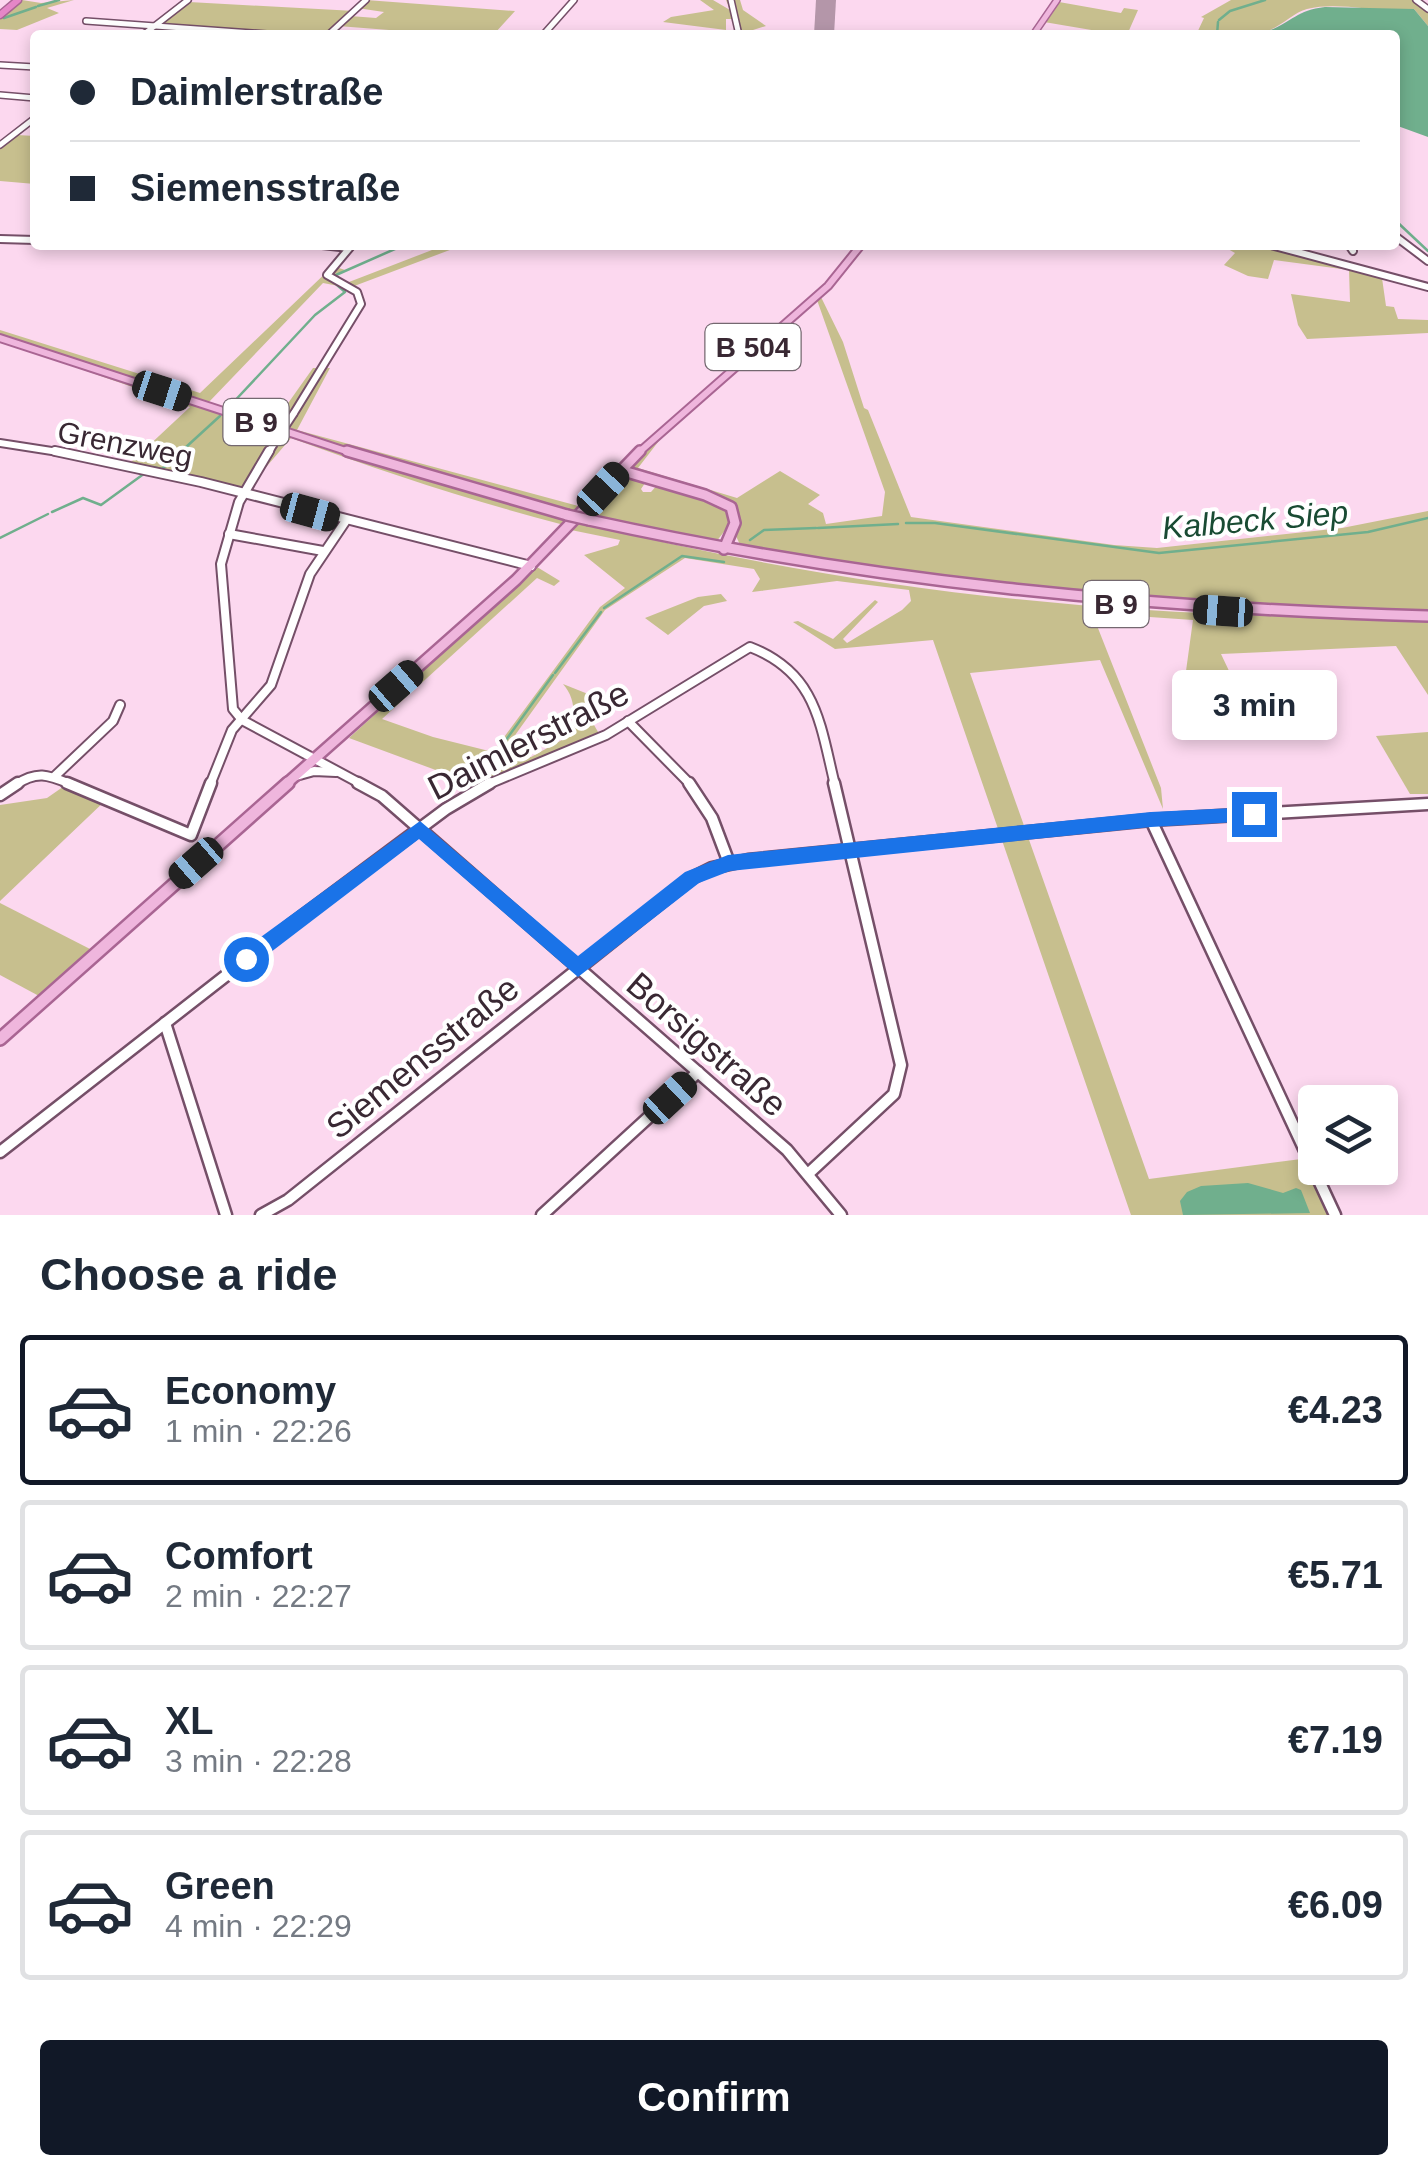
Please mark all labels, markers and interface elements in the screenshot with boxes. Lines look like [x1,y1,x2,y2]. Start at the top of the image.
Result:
text: Daimlerstraße [130,71,383,113]
text: Siemensstraße [130,167,400,209]
road number: B 504 [706,324,800,370]
car [129,367,195,415]
road number: B 9 [224,399,288,445]
street label: Grenzweg [55,415,195,473]
car [572,457,634,521]
car [277,490,343,534]
water label: Kalbeck Siep [1160,494,1350,546]
road number: B 9 [1084,581,1148,627]
car [1192,594,1254,628]
car [364,655,428,717]
callout: 3 min [1172,669,1336,739]
street label: Daimlerstraße [421,673,635,807]
text: 3 min [1213,687,1296,723]
route end [1232,792,1277,837]
car [164,832,228,894]
route start [224,937,269,982]
street label: Borsigstraße [619,964,795,1124]
street label: Siemensstraße [318,968,526,1146]
car [638,1067,702,1129]
map controls [1298,1085,1398,1185]
button: layers [1298,1085,1398,1185]
text: Choose a ride [40,1249,338,1300]
icon: car [45,1365,135,1455]
text: Economy [165,1370,336,1412]
text: €4.23 [1288,1389,1383,1431]
text: 1 min · 22:26 [165,1413,352,1449]
icon: car [45,1530,135,1620]
text: Comfort [165,1535,313,1577]
text: €5.71 [1288,1554,1383,1596]
text: 2 min · 22:27 [165,1578,352,1614]
icon: car [45,1695,135,1785]
text: XL [165,1700,214,1742]
text: €7.19 [1288,1719,1383,1761]
text: 3 min · 22:28 [165,1743,352,1779]
icon: car [45,1860,135,1950]
text: Green [165,1865,275,1907]
text: €6.09 [1288,1884,1383,1926]
text: 4 min · 22:29 [165,1908,352,1944]
button: Confirm [40,2040,1388,2155]

